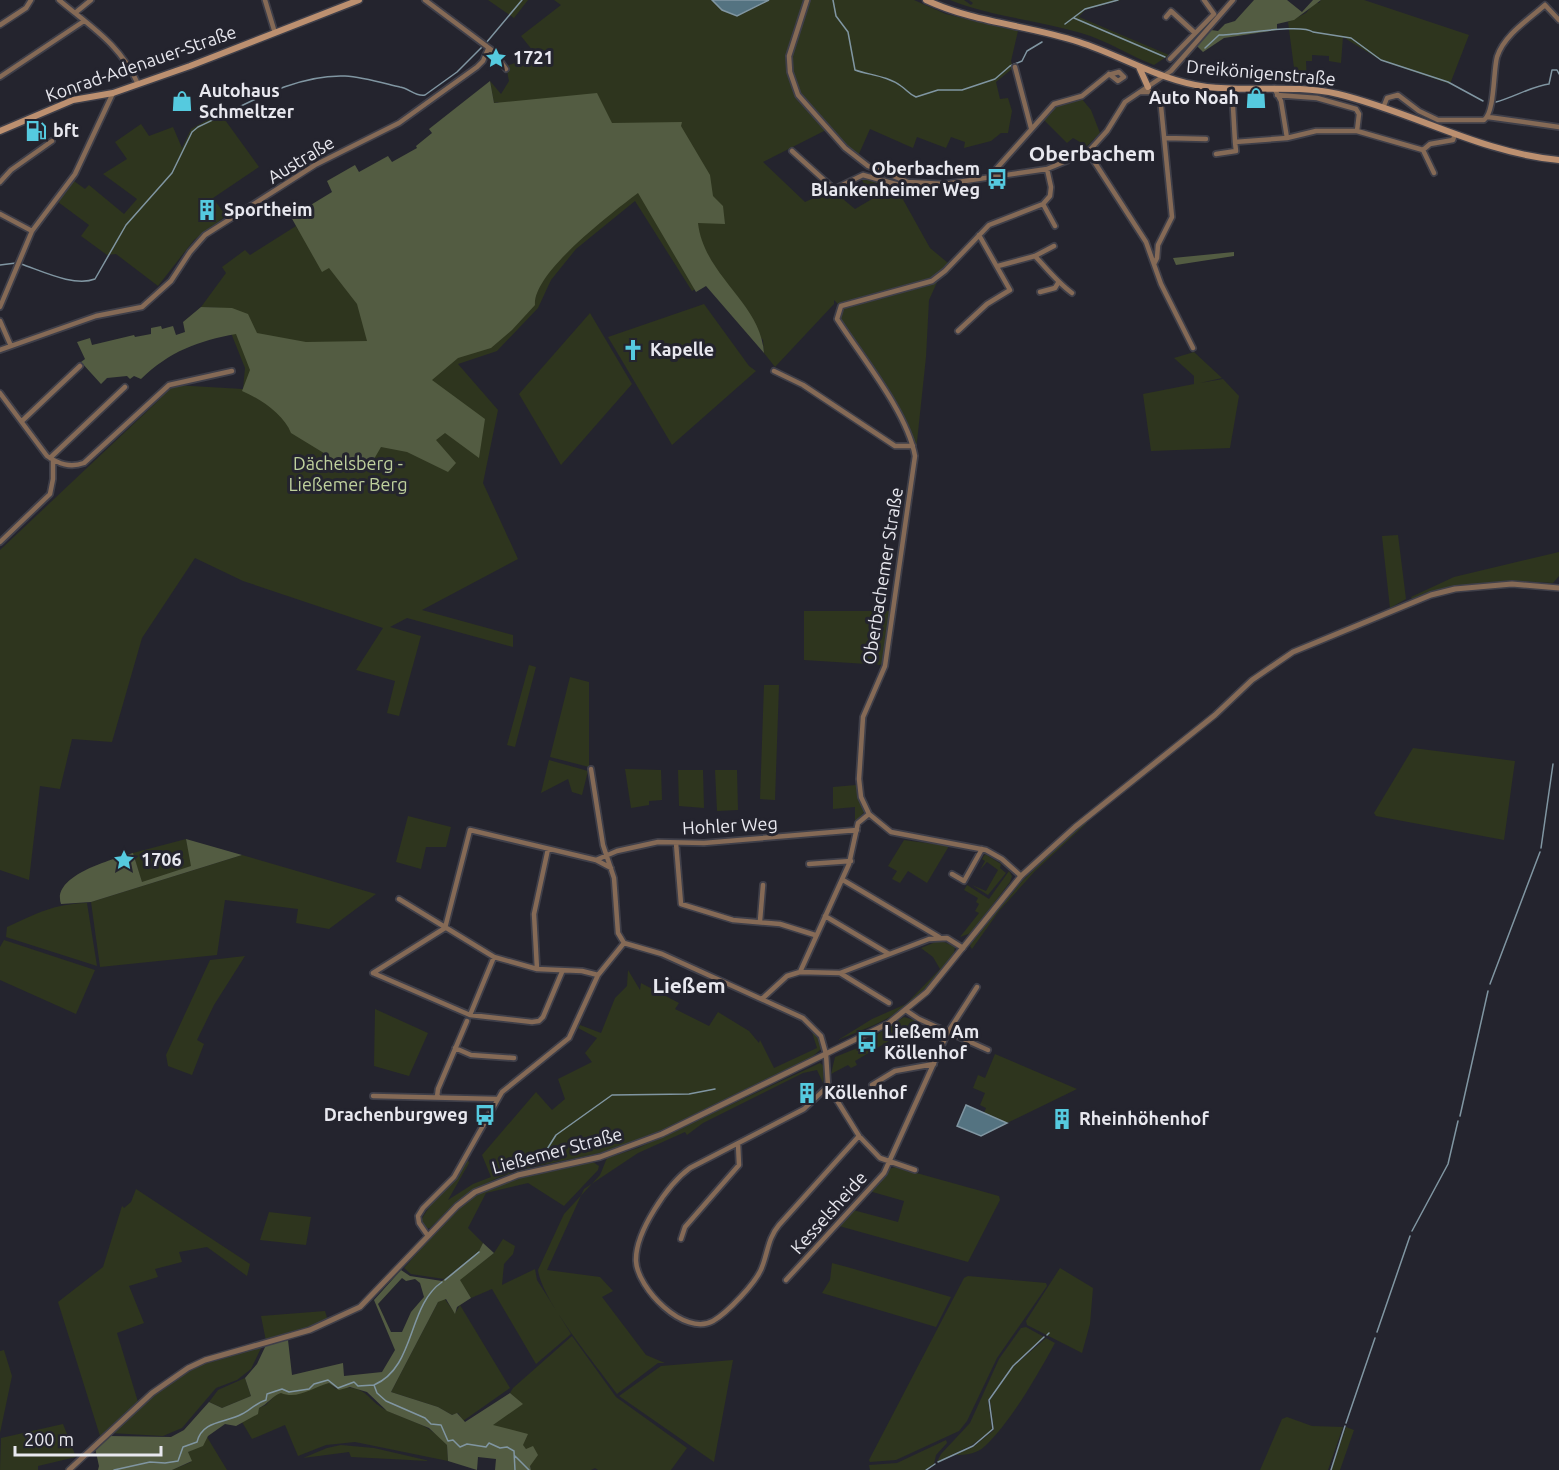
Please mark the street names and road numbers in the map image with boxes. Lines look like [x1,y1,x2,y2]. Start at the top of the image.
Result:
street label: Konrad-Adenauer-Straße [43,21,239,105]
street label: Dreikönigenstraße [1185,56,1337,89]
street label: Austraße [264,132,337,187]
street label: Oberbachemer Straße [858,486,906,666]
street label: Hohler Weg [682,813,778,837]
street label: Ließemer Straße [489,1123,624,1177]
street label: Kesselsheide [786,1167,870,1258]

